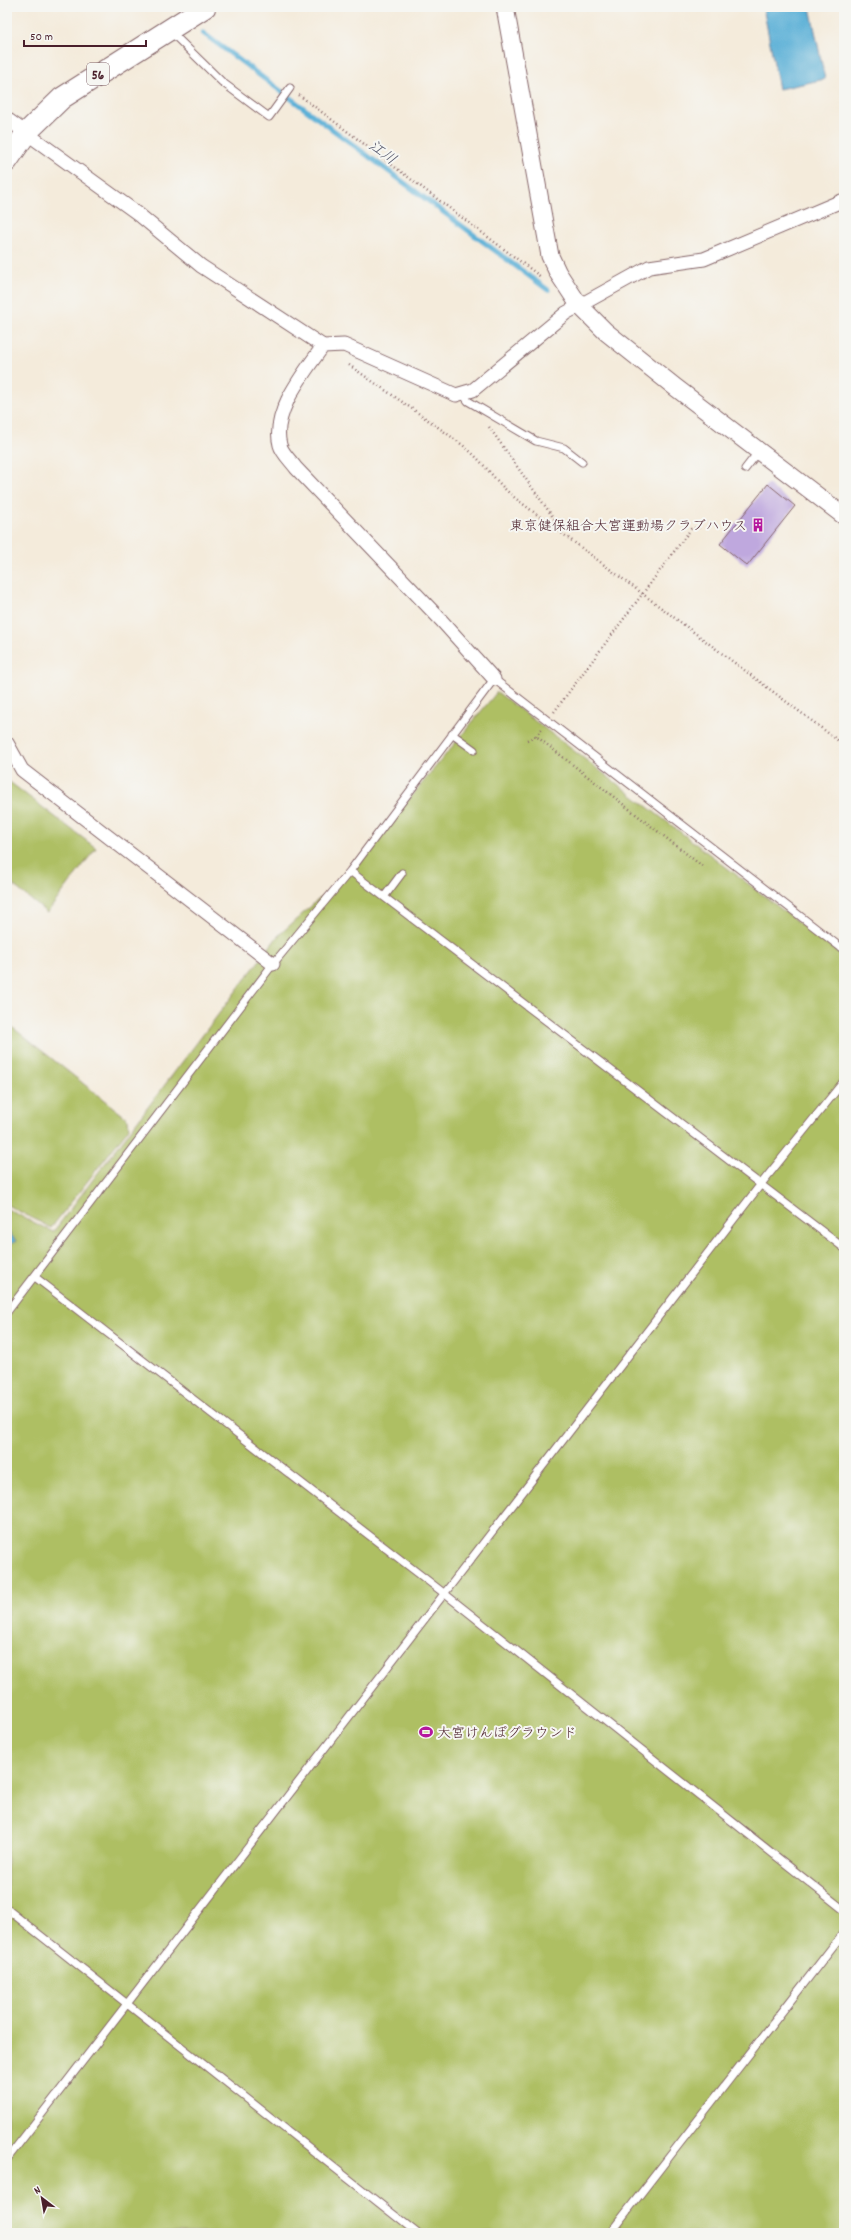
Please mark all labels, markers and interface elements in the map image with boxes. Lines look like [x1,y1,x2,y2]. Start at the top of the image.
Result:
scale bar [24,22,146,48]
text: 50 m [30,29,53,46]
road number: 56 [87,63,109,85]
water label: 江川 [363,136,400,171]
place label: 東京健保組合大宮運動場クラブハウス [510,517,747,537]
building icon: 東京健保組合大宮運動場クラブハウス [750,517,766,533]
sports icon: 大宮けんぽグラウンド [418,1724,434,1740]
place label: 大宮けんぽグラウンド [437,1724,577,1744]
north arrow [22,2178,62,2218]
text: N [31,2183,45,2199]

